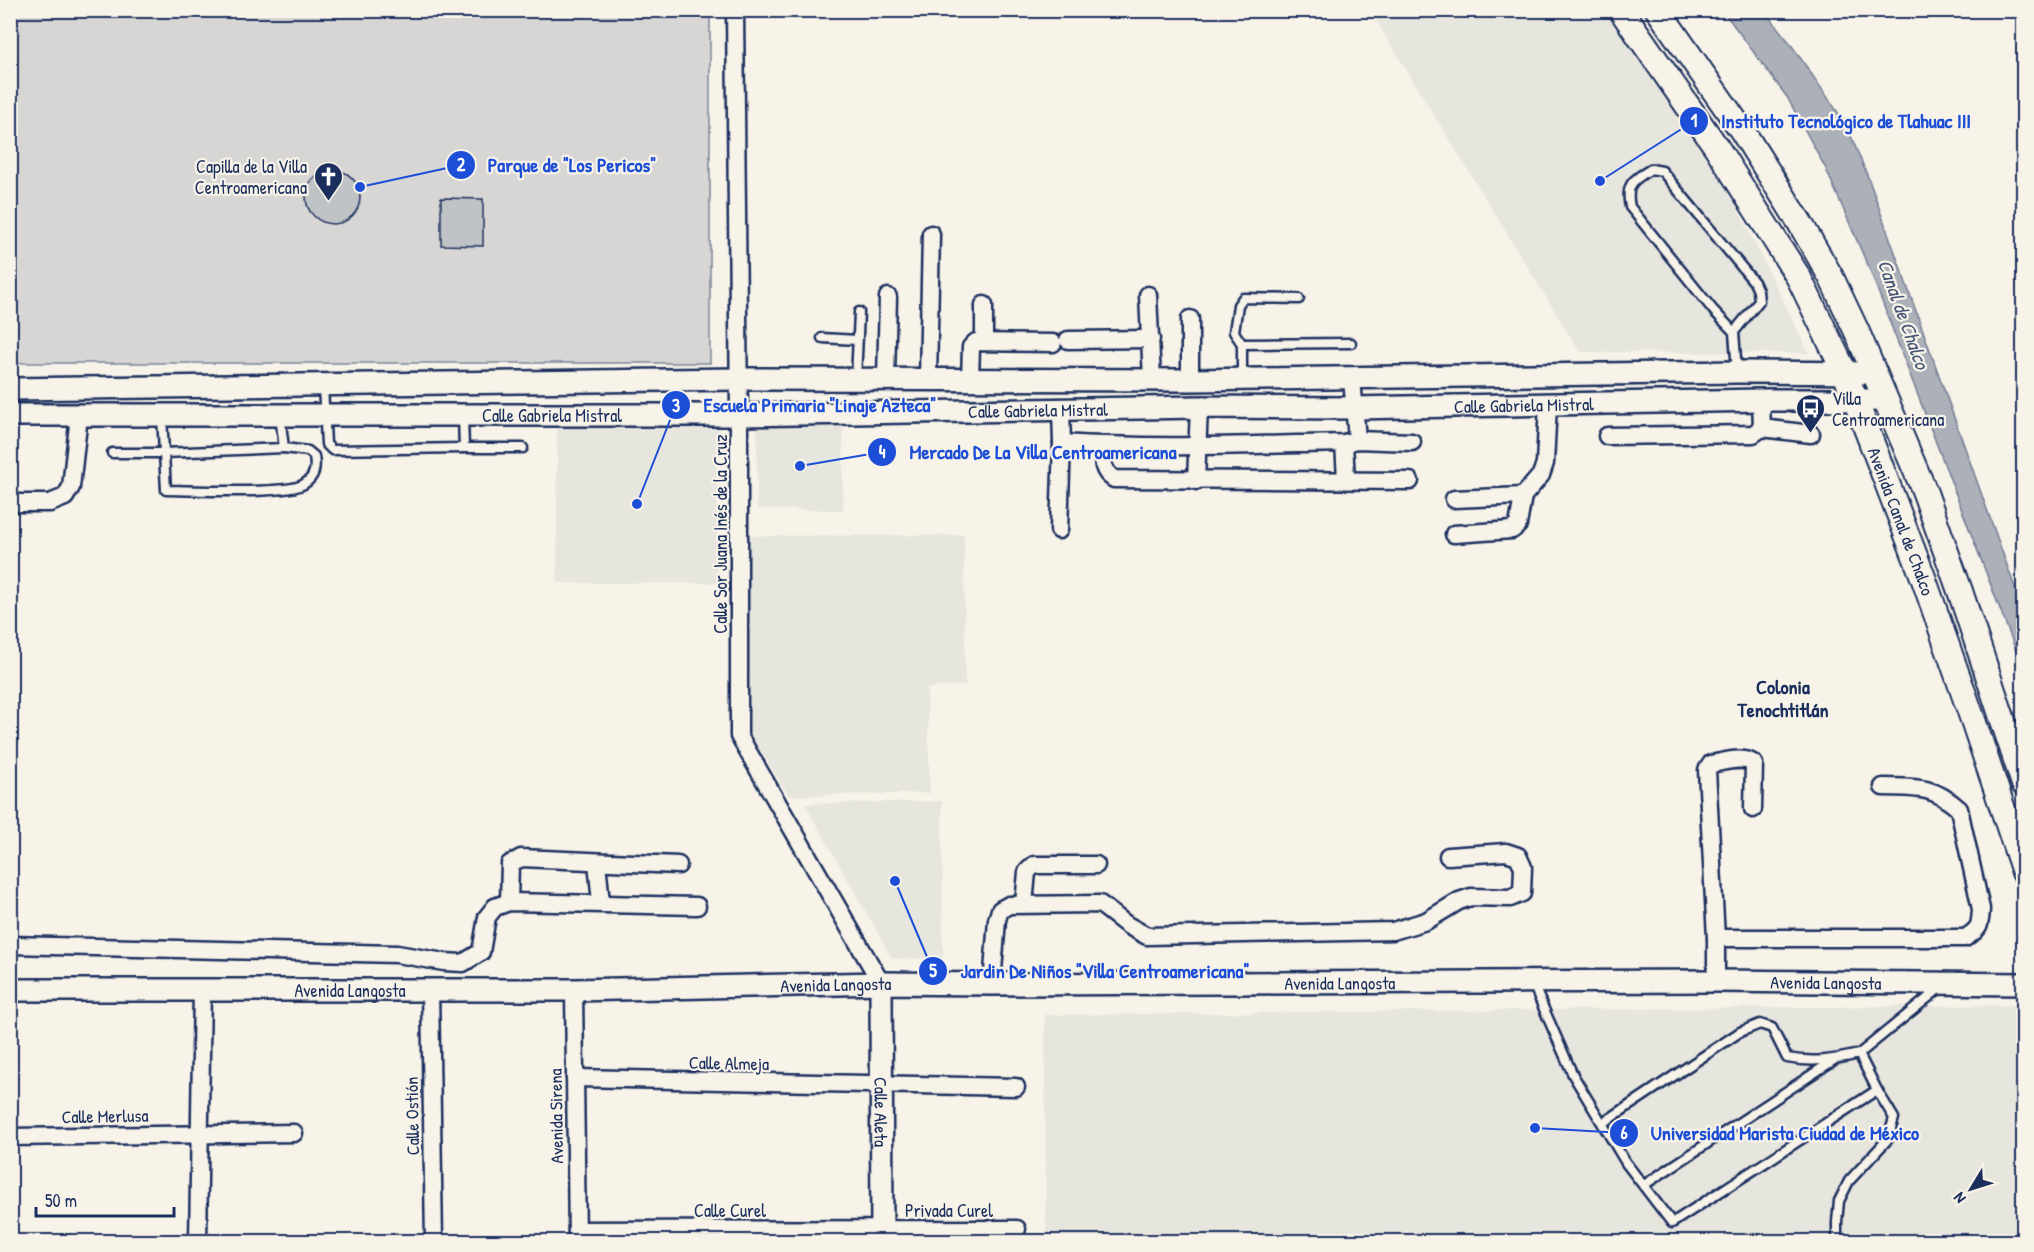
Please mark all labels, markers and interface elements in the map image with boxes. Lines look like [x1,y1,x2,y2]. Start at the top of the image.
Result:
callout: Instituto Tecnológico de Tlahuac III [1679,102,1983,140]
text: Instituto Tecnológico de Tlahuac III [1721,107,1971,135]
text: 1 [1691,108,1698,133]
callout: Parque de "Los Pericos" [446,146,668,184]
text: Parque de "Los Pericos" [488,151,656,179]
text: 2 [457,152,466,177]
place label: Capilla de la Villa Centroamericana [195,154,307,200]
church icon: Capilla de la Villa Centroamericana [312,160,344,202]
water label: Canal de Chalco [1872,256,1937,374]
callout: Escuela Primaria "Linaje Azteca" [661,386,948,424]
place label: Villa Centroamericana [1832,386,1944,432]
text: Escuela Primaria "Linaje Azteca" [704,391,936,418]
street label: Calle Gabriela Mistral [1454,391,1594,419]
bus stop icon: Villa Centroamericana [1795,392,1827,434]
text: 3 [672,393,680,418]
street label: Calle Gabriela Mistral [968,396,1108,424]
street label: Calle Gabriela Mistral [482,403,622,428]
callout: Mercado De La Villa Centroamericana [867,433,1188,471]
street label: Calle Sor Juana Inés de la Cruz [708,434,733,634]
text: Mercado De La Villa Centroamericana [910,438,1177,465]
text: 4 [879,439,886,464]
street label: Avenida Canal de Chalco [1862,444,1941,599]
district label: Colonia Tenochtitlán [1736,673,1829,723]
callout: Jardin De Niños "Villa Centroamericana" [918,952,1261,990]
text: Jardin De Niños "Villa Centroamericana" [961,957,1250,984]
text: 5 [929,958,937,983]
street label: Avenida Langosta [1770,969,1882,995]
street label: Avenida Langosta [780,970,892,998]
street label: Avenida Langosta [1284,970,1395,995]
street label: Avenida Langosta [295,978,405,1003]
street label: Calle Almeja [689,1050,769,1076]
street label: Avenida Sirena [543,1068,569,1164]
street label: Calle Ostión [399,1077,425,1155]
street label: Calle Aleta [869,1077,894,1147]
street label: Calle Merlusa [61,1103,149,1129]
callout: Universidad Marista Ciudad de México [1609,1114,1931,1152]
text: Universidad Marista Ciudad de México [1651,1119,1919,1146]
text: 6 [1620,1120,1628,1145]
north arrow [1941,1159,2001,1219]
scale bar [36,1180,174,1218]
text: 50 m [45,1188,77,1213]
text: N [1948,1188,1970,1208]
street label: Calle Curel [694,1198,766,1223]
street label: Privada Curel [905,1198,993,1223]

